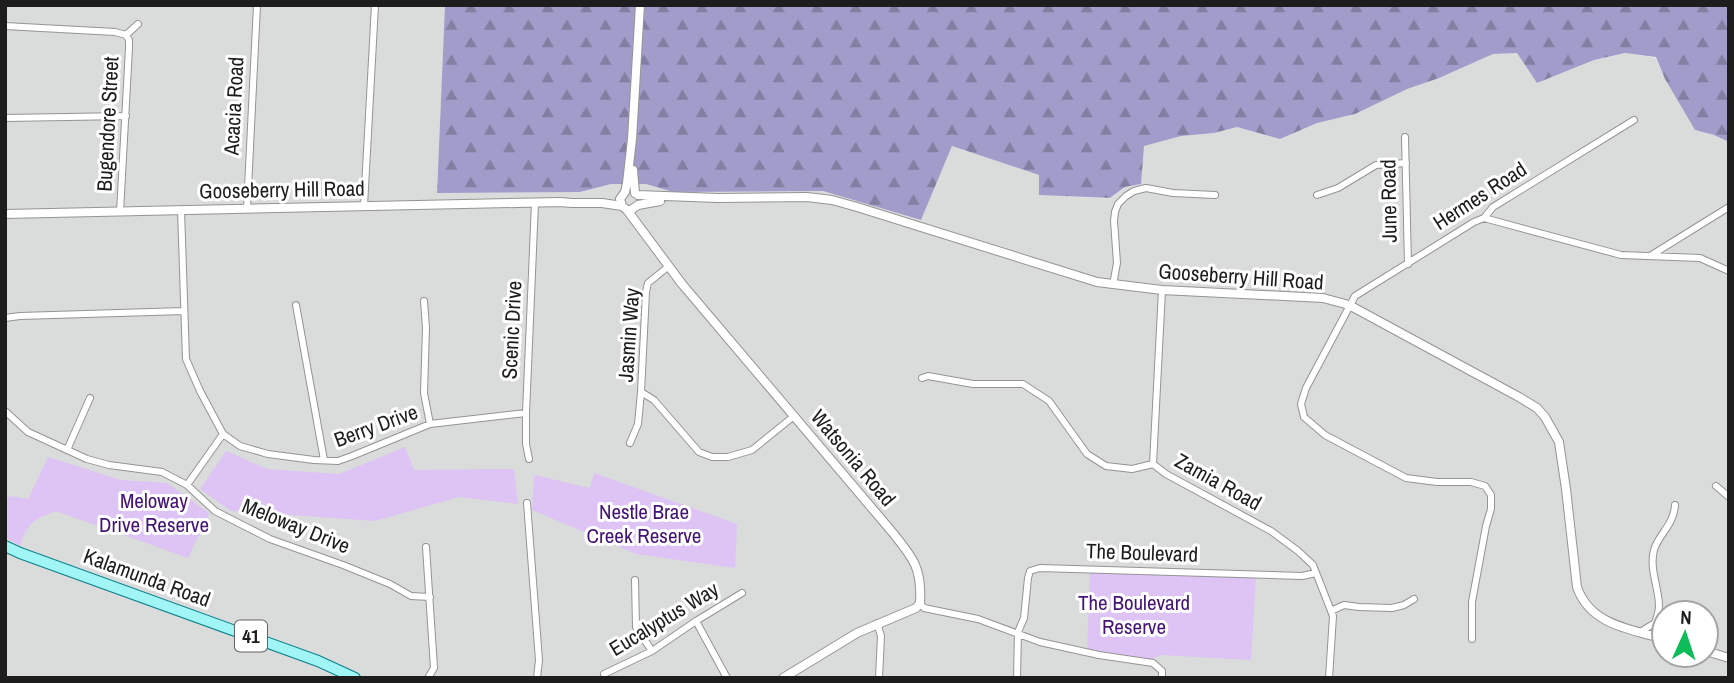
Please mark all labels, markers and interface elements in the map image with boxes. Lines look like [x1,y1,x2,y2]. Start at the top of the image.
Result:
street label: Bugendore Street [89,56,126,192]
street label: Acacia Road [216,56,251,157]
street label: Hermes Road [1427,154,1532,237]
street label: June Road [1373,159,1404,243]
street label: Gooseberry Hill Road [199,174,365,205]
street label: Gooseberry Hill Road [1157,256,1325,297]
street label: Scenic Drive [494,280,529,380]
street label: Jasmin Way [611,287,646,383]
street label: Berry Drive [330,397,422,454]
street label: Watsonia Road [804,403,902,512]
street label: Zamia Road [1170,446,1267,517]
park label: Meloway Drive Reserve [99,486,209,539]
street label: Meloway Drive [238,491,354,560]
park label: Nestle Brae Creek Reserve [587,497,701,550]
street label: The Boulevard [1086,536,1198,569]
street label: Kalamunda Road [80,541,215,614]
street label: Eucalyptus Way [604,574,724,663]
park label: The Boulevard Reserve [1078,588,1190,641]
north arrow [1650,599,1720,669]
text: N [1680,604,1692,630]
road number: 41 [235,621,267,652]

